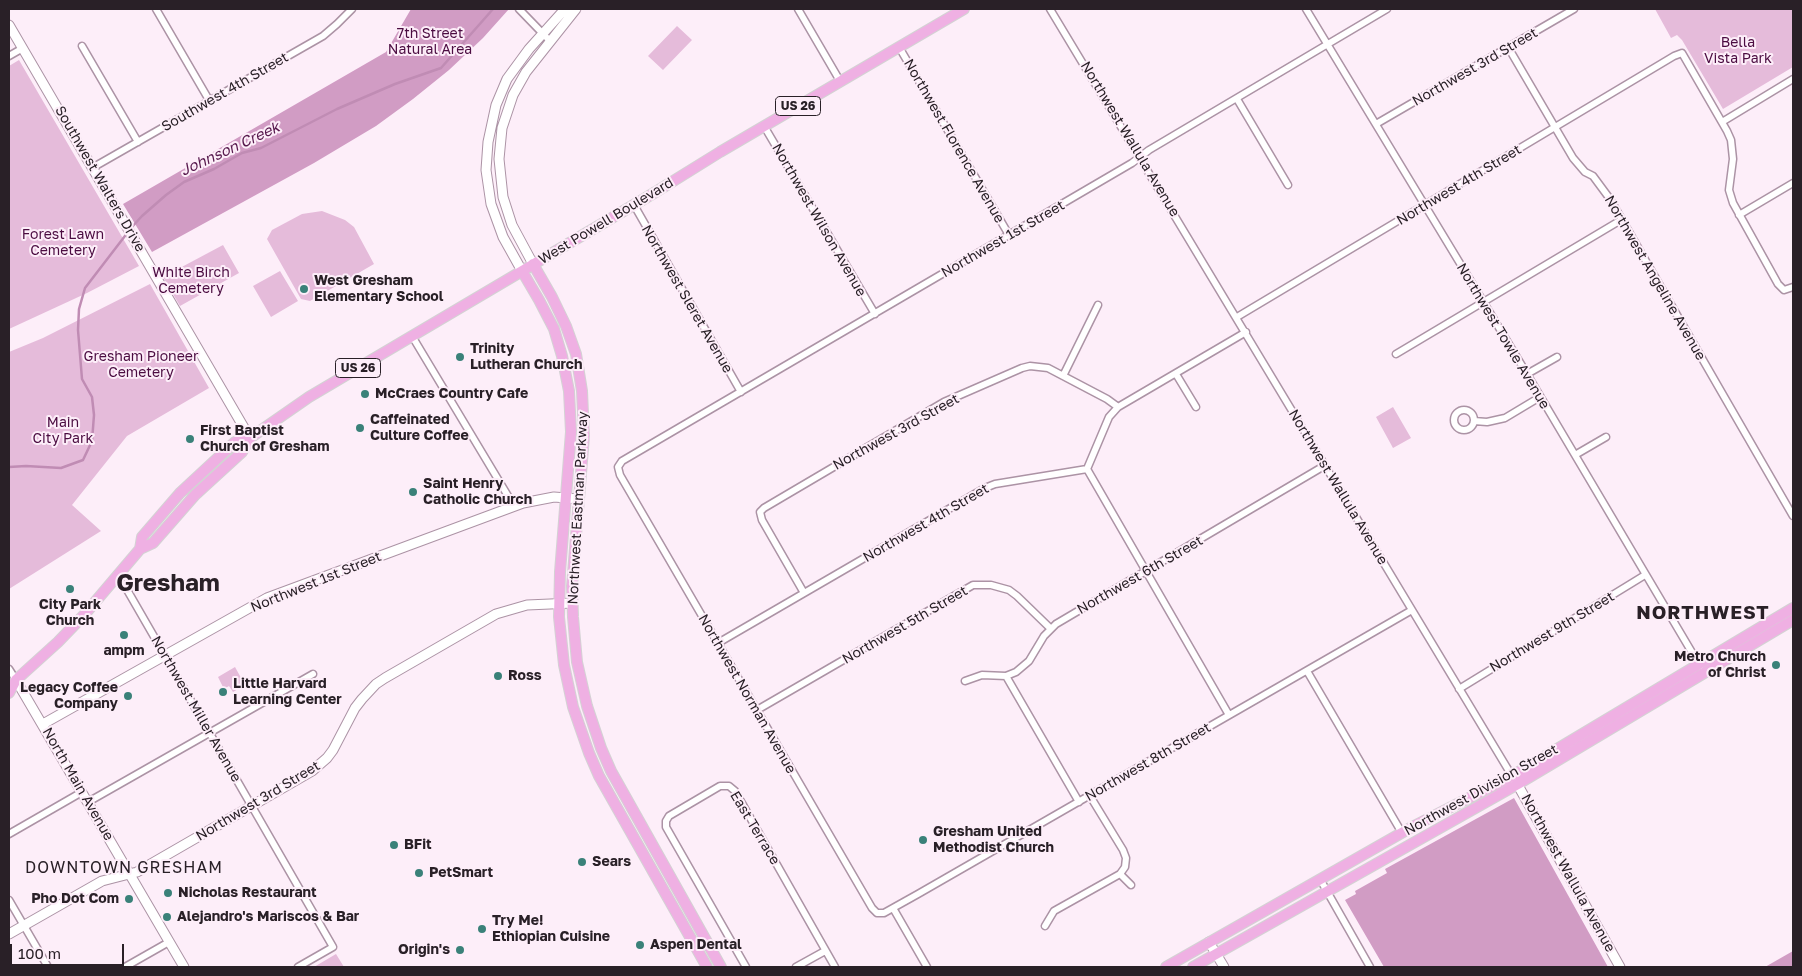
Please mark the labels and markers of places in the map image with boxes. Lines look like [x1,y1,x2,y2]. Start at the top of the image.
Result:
place label: West Gresham Elementary School [314,273,443,306]
marker: West Gresham Elementary School [298,283,310,295]
place label: Trinity Lutheran Church [470,341,582,374]
marker: Trinity Lutheran Church [454,351,466,363]
place label: McCraes Country Cafe [375,386,528,402]
marker: McCraes Country Cafe [359,388,371,400]
place label: Caffeinated Culture Coffee [370,412,469,444]
marker: Caffeinated Culture Coffee [354,422,366,434]
place label: First Baptist Church of Gresham [200,423,329,456]
marker: First Baptist Church of Gresham [184,433,196,445]
place label: Saint Henry Catholic Church [423,476,532,508]
marker: Saint Henry Catholic Church [407,486,419,498]
marker: City Park Church [64,583,76,595]
place label: City Park Church [39,597,101,630]
marker: ampm [118,629,130,641]
place label: ampm [103,643,145,659]
place label: Metro Church of Christ [1674,649,1766,682]
marker: Metro Church of Christ [1770,659,1782,671]
place label: Ross [508,668,542,684]
marker: Ross [492,670,504,682]
place label: Little Harvard Learning Center [233,676,342,709]
place label: Legacy Coffee Company [20,680,118,712]
marker: Little Harvard Learning Center [217,686,229,698]
marker: Legacy Coffee Company [122,690,134,702]
place label: Gresham United Methodist Church [933,824,1054,856]
marker: Gresham United Methodist Church [917,834,929,846]
place label: BFit [404,837,432,853]
marker: BFit [388,839,400,851]
place label: Sears [592,854,631,870]
marker: Sears [576,856,588,868]
place label: PetSmart [429,865,493,881]
marker: PetSmart [413,867,425,879]
place label: Nicholas Restaurant [178,885,317,901]
marker: Nicholas Restaurant [162,887,174,899]
place label: Pho Dot Com [31,891,119,907]
marker: Pho Dot Com [123,893,135,905]
place label: Alejandro's Mariscos & Bar [177,909,359,925]
marker: Alejandro's Mariscos & Bar [161,911,173,923]
place label: Try Me! Ethiopian Cuisine [492,913,610,946]
marker: Try Me! Ethiopian Cuisine [476,923,488,935]
place label: Aspen Dental [650,937,742,953]
marker: Aspen Dental [634,939,646,951]
place label: Origin's [398,942,450,958]
marker: Origin's [454,944,466,956]

